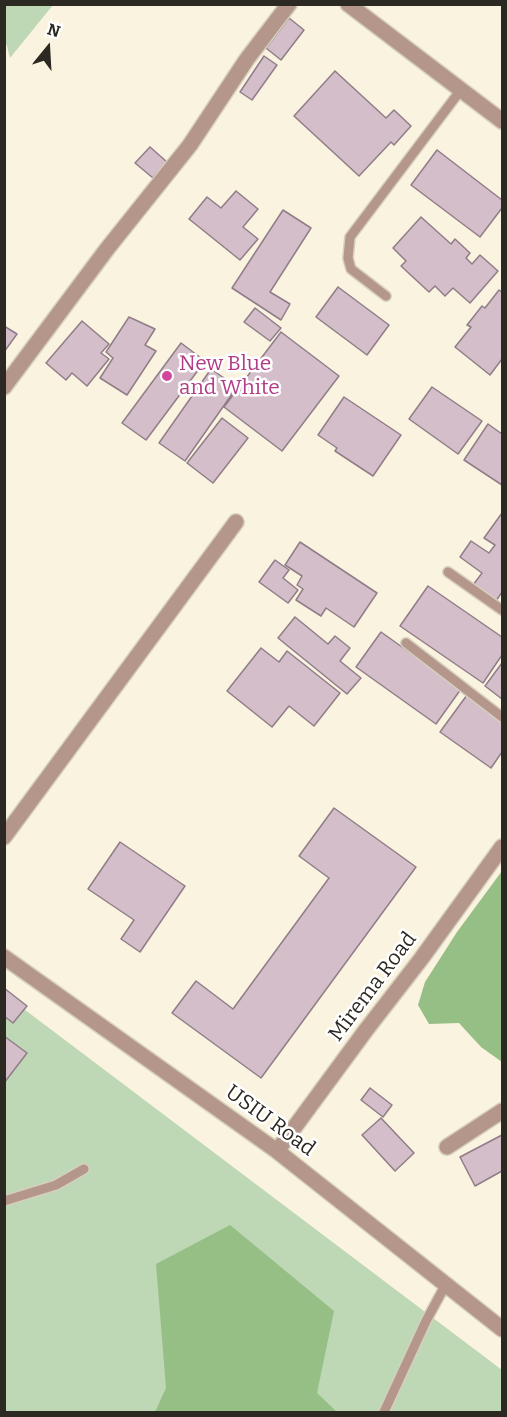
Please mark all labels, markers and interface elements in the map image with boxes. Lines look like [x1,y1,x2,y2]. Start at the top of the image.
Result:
north arrow [18,18,78,78]
text: N [45,19,63,41]
place label: New Blue and White [179,351,280,401]
marker: New Blue and White [160,369,174,383]
street label: Mirema Road [324,927,422,1047]
street label: USIU Road [220,1080,320,1162]

